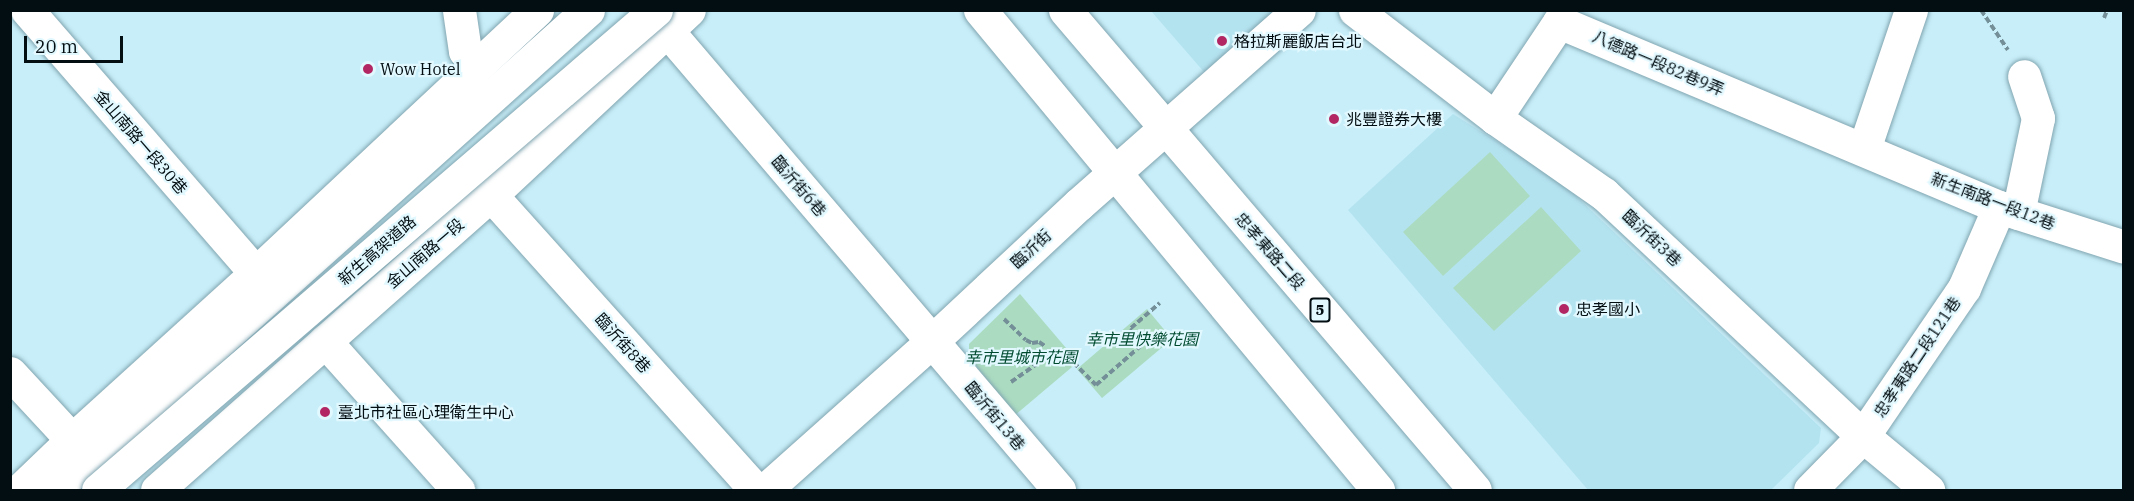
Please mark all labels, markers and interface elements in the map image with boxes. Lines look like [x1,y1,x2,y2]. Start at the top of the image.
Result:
scale bar [27,24,126,62]
street label: 八德路一段82巷9弄 [1589,27,1727,99]
place label: 格拉斯麗飯店台北 [1234,31,1362,51]
marker: 格拉斯麗飯店台北 [1215,34,1229,48]
text: 20 m [35,35,78,58]
place label: Wow Hotel [380,59,460,79]
marker: Wow Hotel [361,62,375,76]
street label: 金山南路一段30巷 [91,86,191,198]
place label: 兆豐證券大樓 [1346,109,1442,129]
marker: 兆豐證券大樓 [1327,112,1341,126]
street label: 臨沂街6巷 [768,152,830,220]
street label: 新生南路一段12巷 [1928,169,2058,233]
street label: 臨沂街3巷 [1619,206,1685,270]
street label: 忠孝東路二段 [1231,208,1309,294]
street label: 新生高架道路 [334,211,420,289]
street label: 金山南路一段 [382,214,468,292]
street label: 臨沂街 [1007,226,1055,272]
street label: 忠孝東路二段121巷 [1870,293,1964,421]
road number: 5 [1310,298,1330,322]
place label: 忠孝國小 [1576,299,1640,319]
marker: 忠孝國小 [1557,302,1571,316]
street label: 臨沂街8巷 [591,309,655,377]
park label: 幸市里快樂花園 [1086,329,1198,349]
park label: 幸市里城市花園 [965,347,1077,367]
street label: 臨沂街13巷 [961,378,1029,454]
place label: 臺北市社區心理衛生中心 [338,402,514,422]
marker: 臺北市社區心理衛生中心 [316,403,334,421]

